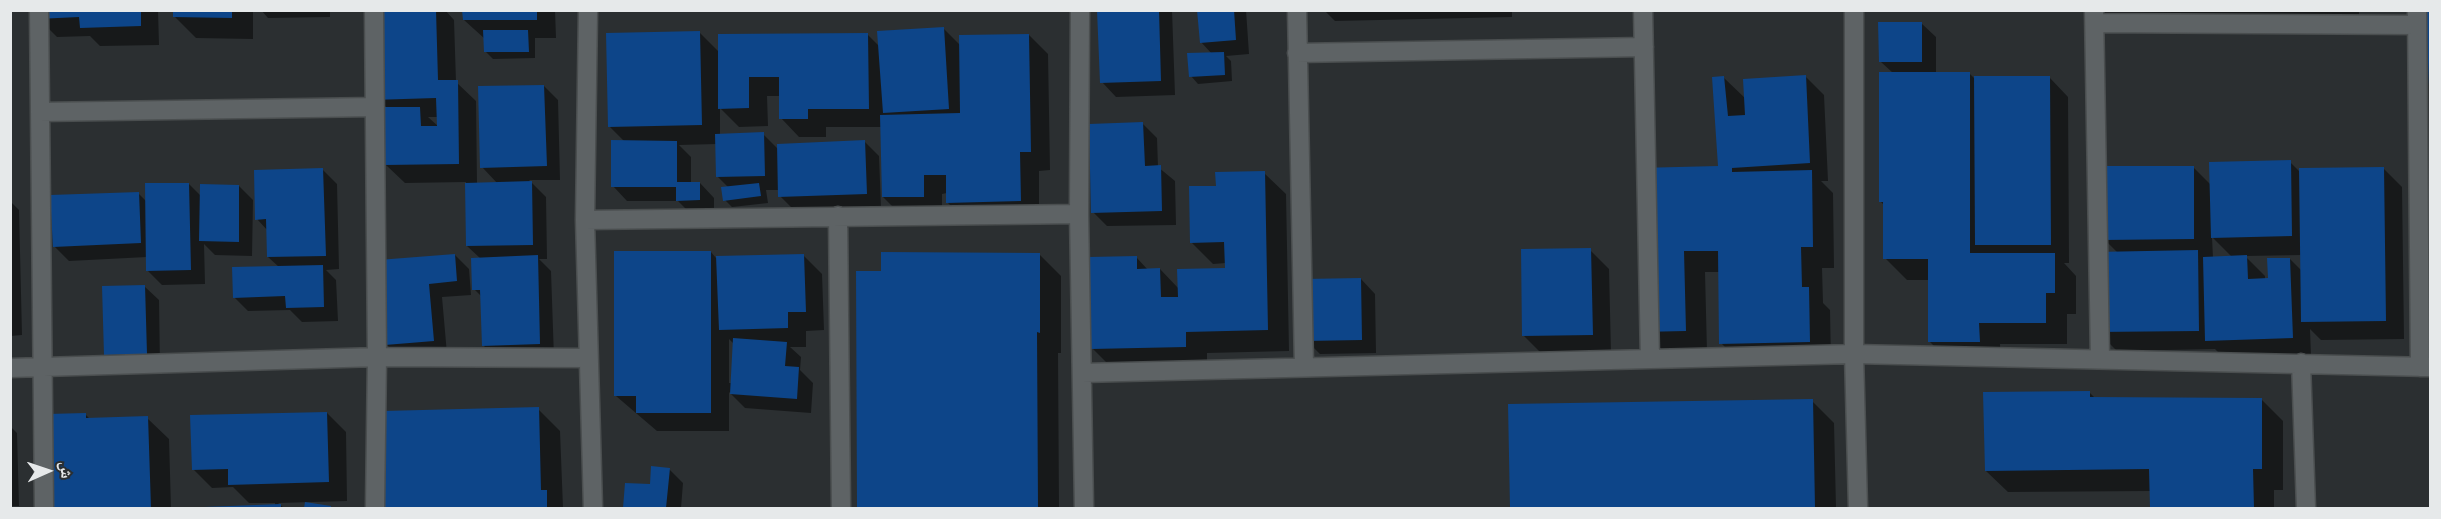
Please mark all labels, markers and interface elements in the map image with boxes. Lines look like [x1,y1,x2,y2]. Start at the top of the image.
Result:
north arrow [18,441,78,501]
text: ش [57,461,76,479]

